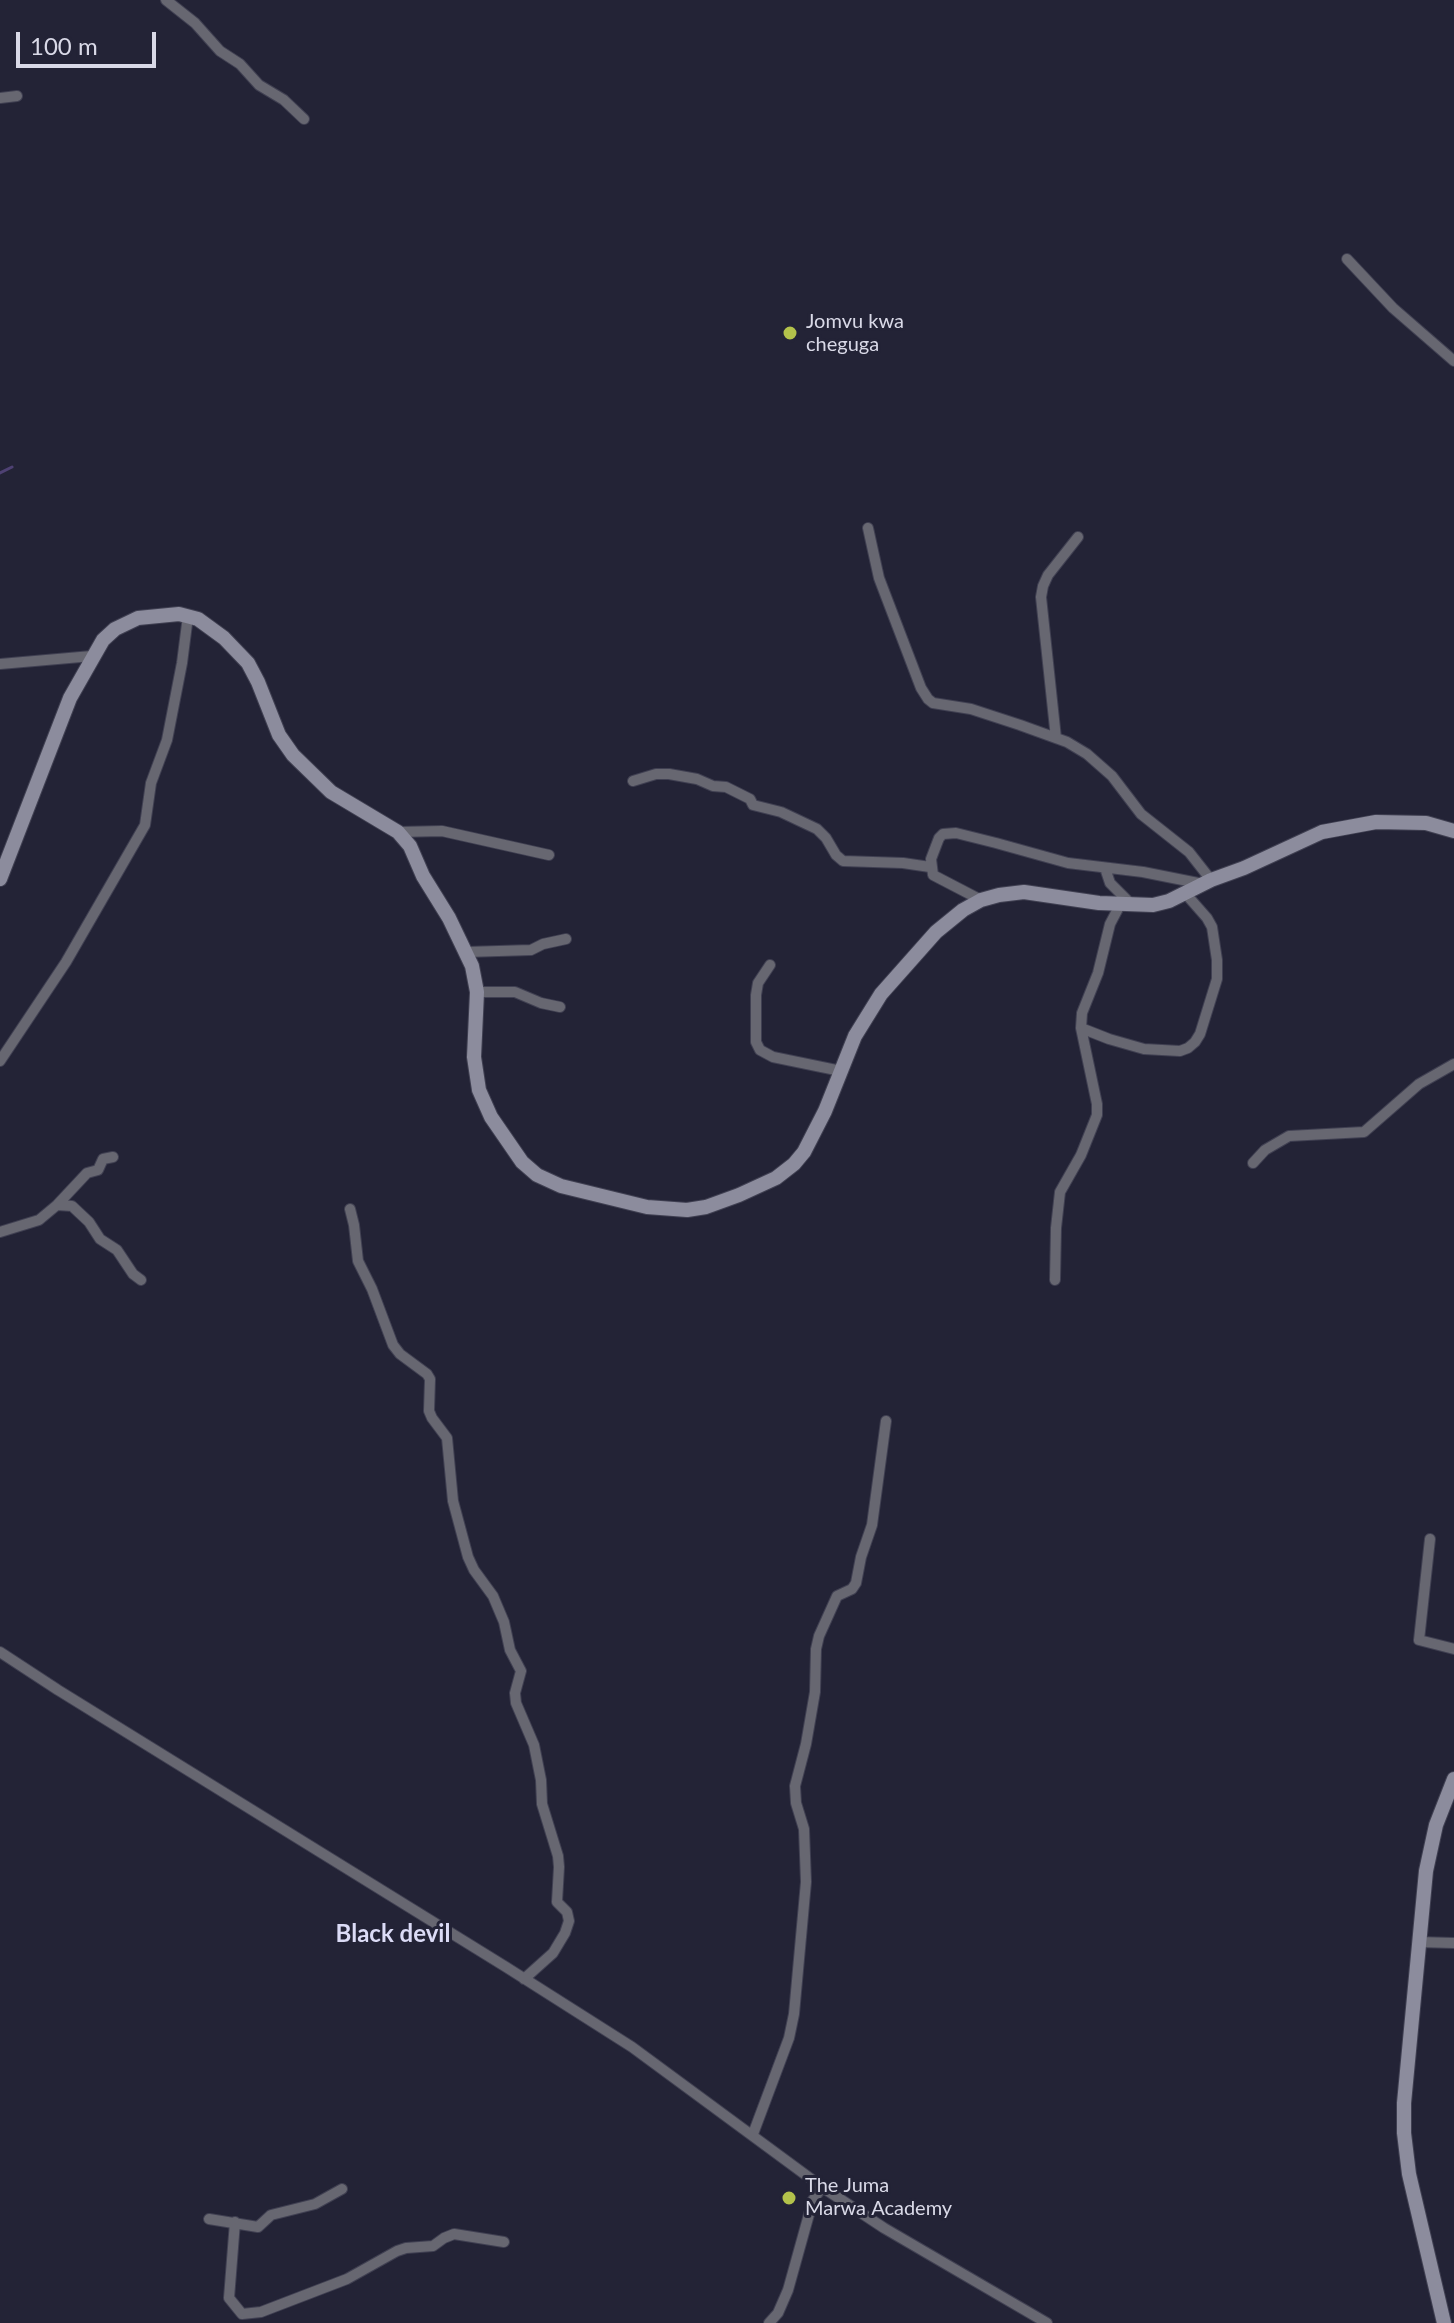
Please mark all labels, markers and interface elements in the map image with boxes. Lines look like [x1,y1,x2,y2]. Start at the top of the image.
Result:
scale bar [20,16,160,66]
text: 100 m [30,31,98,60]
place label: Jomvu kwa cheguga [806,310,904,357]
marker: Jomvu kwa cheguga [781,324,799,342]
district label: Black devil [336,1920,450,1948]
place label: The Juma Marwa Academy [805,2174,952,2221]
marker: The Juma Marwa Academy [780,2189,798,2207]

